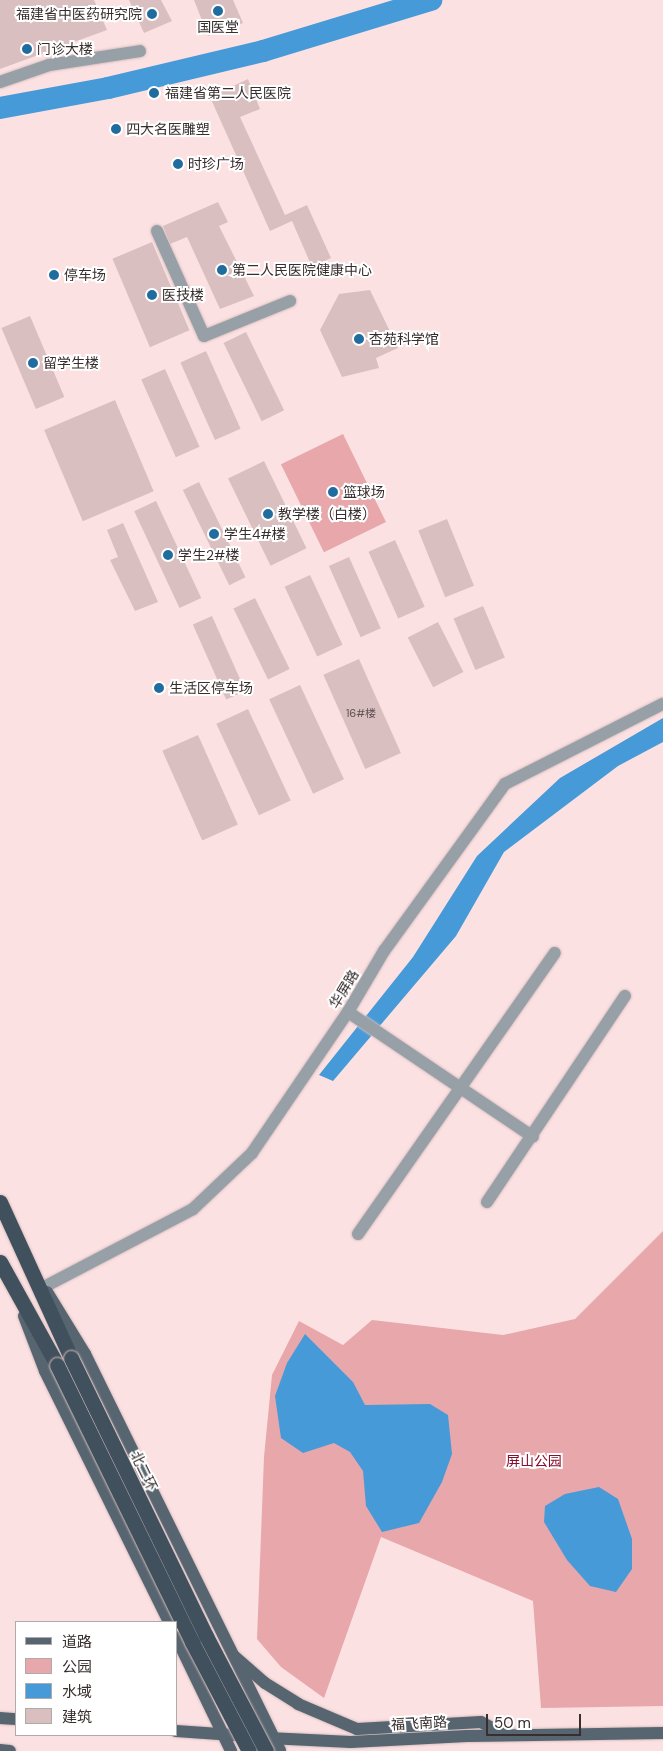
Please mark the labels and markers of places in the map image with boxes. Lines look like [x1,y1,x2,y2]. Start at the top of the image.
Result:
marker: 国医堂 [212,5,224,17]
place label: 福建省中医药研究院 [16,6,142,22]
marker: 福建省中医药研究院 [146,8,158,20]
place label: 国医堂 [197,19,239,35]
place label: 门诊大楼 [37,41,93,57]
marker: 门诊大楼 [21,43,33,55]
place label: 福建省第二人民医院 [165,85,291,101]
marker: 福建省第二人民医院 [147,86,161,100]
place label: 四大名医雕塑 [126,121,210,137]
marker: 四大名医雕塑 [110,123,122,135]
place label: 时珍广场 [188,156,244,172]
marker: 时珍广场 [172,158,184,170]
place label: 第二人民医院健康中心 [232,262,372,278]
marker: 第二人民医院健康中心 [216,264,228,276]
place label: 停车场 [64,267,106,283]
marker: 停车场 [48,269,60,281]
place label: 医技楼 [162,287,204,303]
marker: 医技楼 [146,289,158,301]
place label: 杏苑科学馆 [369,331,439,347]
marker: 杏苑科学馆 [353,333,365,345]
place label: 留学生楼 [43,355,99,371]
marker: 留学生楼 [27,357,39,369]
place label: 篮球场 [343,484,385,500]
marker: 篮球场 [327,486,339,498]
place label: 教学楼（白楼） [278,506,376,522]
marker: 教学楼（白楼） [262,508,274,520]
place label: 学生4#楼 [224,526,286,542]
marker: 学生4#楼 [208,528,220,540]
place label: 学生2#楼 [178,547,239,563]
marker: 学生2#楼 [162,549,174,561]
place label: 生活区停车场 [169,680,253,696]
marker: 生活区停车场 [153,682,165,694]

